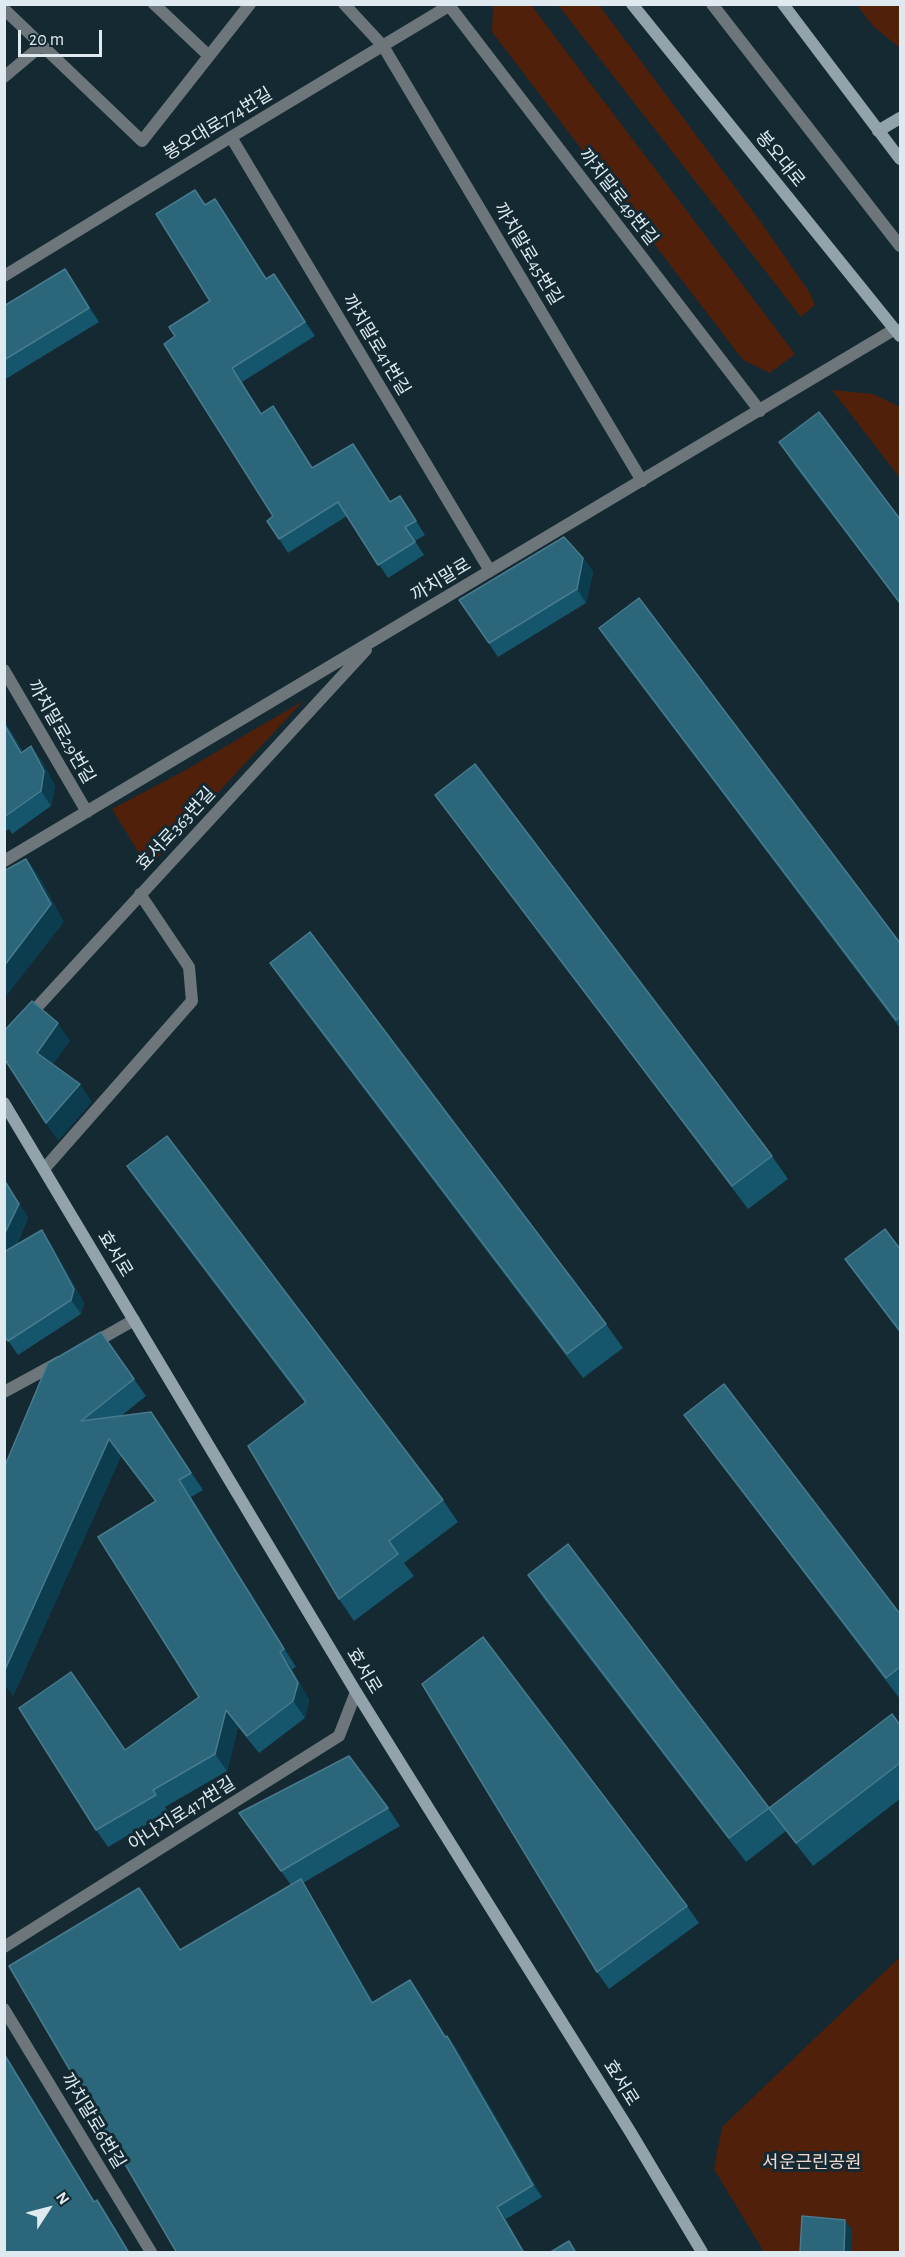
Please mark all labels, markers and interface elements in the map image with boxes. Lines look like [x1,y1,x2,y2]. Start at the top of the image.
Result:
scale bar [21,18,105,56]
text: 20 m [29,31,64,49]
street label: 봉오대로774번길 [160,83,276,165]
street label: 봉오대로 [751,126,809,192]
street label: 까치말로49번길 [574,144,662,250]
street label: 까치말로45번길 [489,199,567,309]
street label: 까치말로41번길 [337,290,415,400]
street label: 까치말로 [407,554,475,606]
street label: 까치말로29번길 [23,676,99,788]
street label: 효서로363번길 [132,783,220,875]
street label: 효서로 [93,1227,137,1281]
street label: 효서로 [342,1644,386,1698]
street label: 아나지로417번길 [125,1773,239,1855]
street label: 효서로 [599,2056,643,2110]
street label: 까치말로6번길 [56,2069,130,2173]
park label: 서운근린공원 [762,2152,862,2174]
north arrow [18,2179,78,2239]
text: N [53,2189,72,2208]

